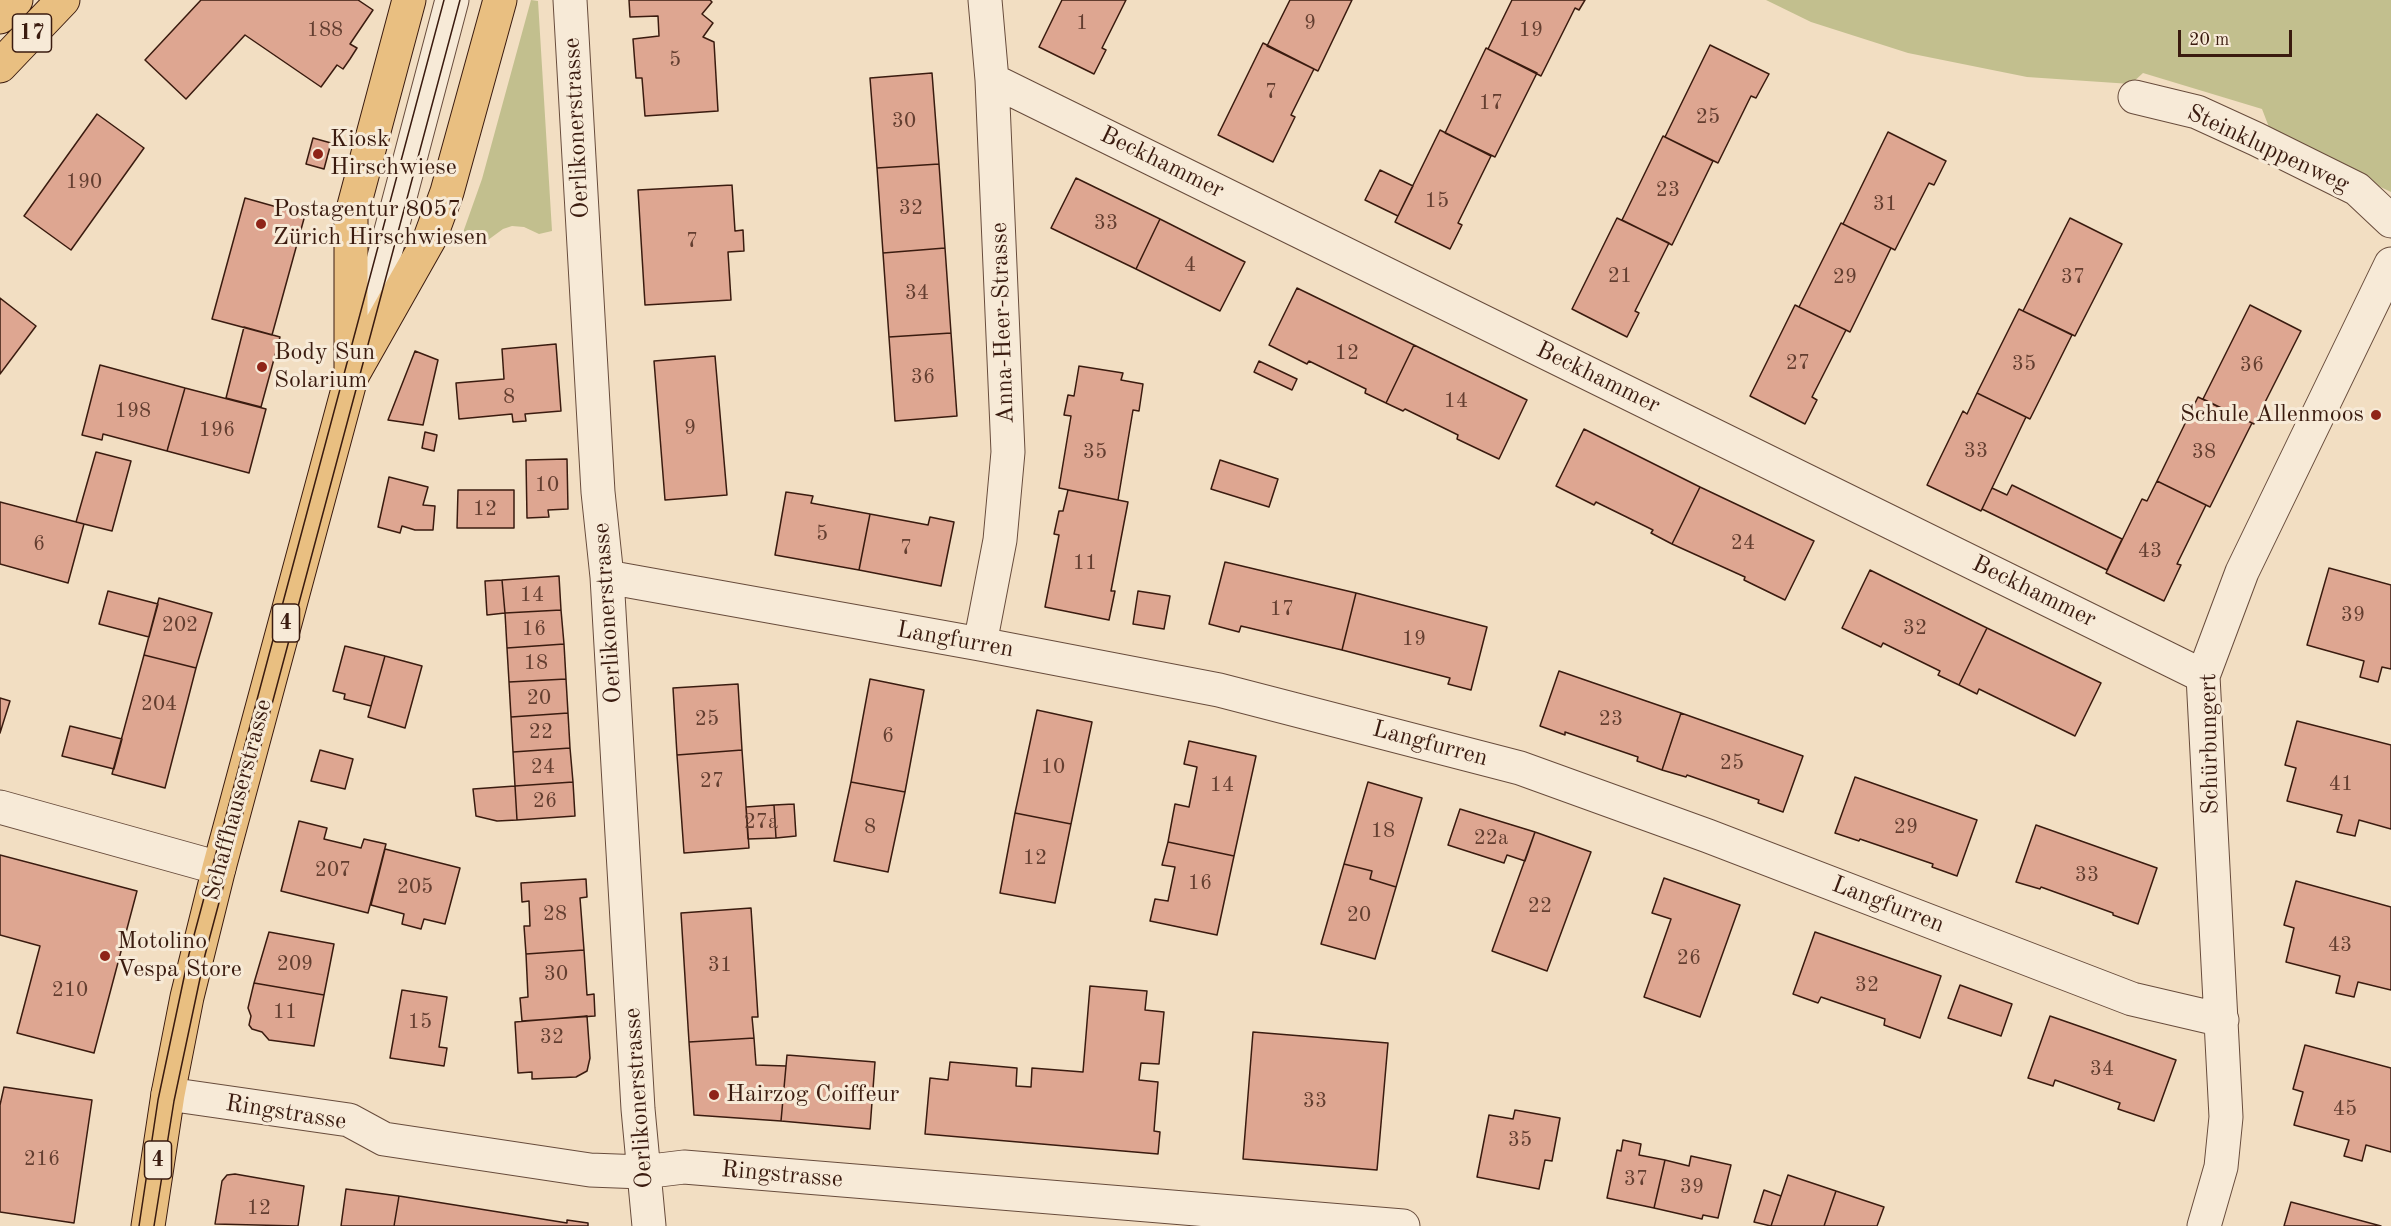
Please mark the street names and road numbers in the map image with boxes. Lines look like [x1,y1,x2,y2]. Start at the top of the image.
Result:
road number: 17 [12,14,51,52]
street label: Oerlikonerstrasse [558,37,596,219]
street label: Steinkluppenweg [2182,99,2354,199]
street label: Beckhammer [1095,121,1229,205]
street label: Anna-Heer-Strasse [985,222,1021,424]
street label: Beckhammer [1531,336,1665,420]
street label: Oerlikonerstrasse [587,522,629,704]
street label: Beckhammer [1967,550,2101,634]
road number: 4 [272,604,300,642]
street label: Langfurren [894,616,1016,664]
street label: Schürbungert [2194,673,2226,815]
street label: Schaffhauserstrasse [197,696,279,904]
street label: Langfurren [1369,715,1491,773]
street label: Langfurren [1828,870,1948,940]
street label: Oerlikonerstrasse [618,1007,660,1189]
street label: Ringstrasse [224,1089,348,1137]
road number: 4 [144,1141,172,1179]
street label: Ringstrasse [720,1155,844,1195]

